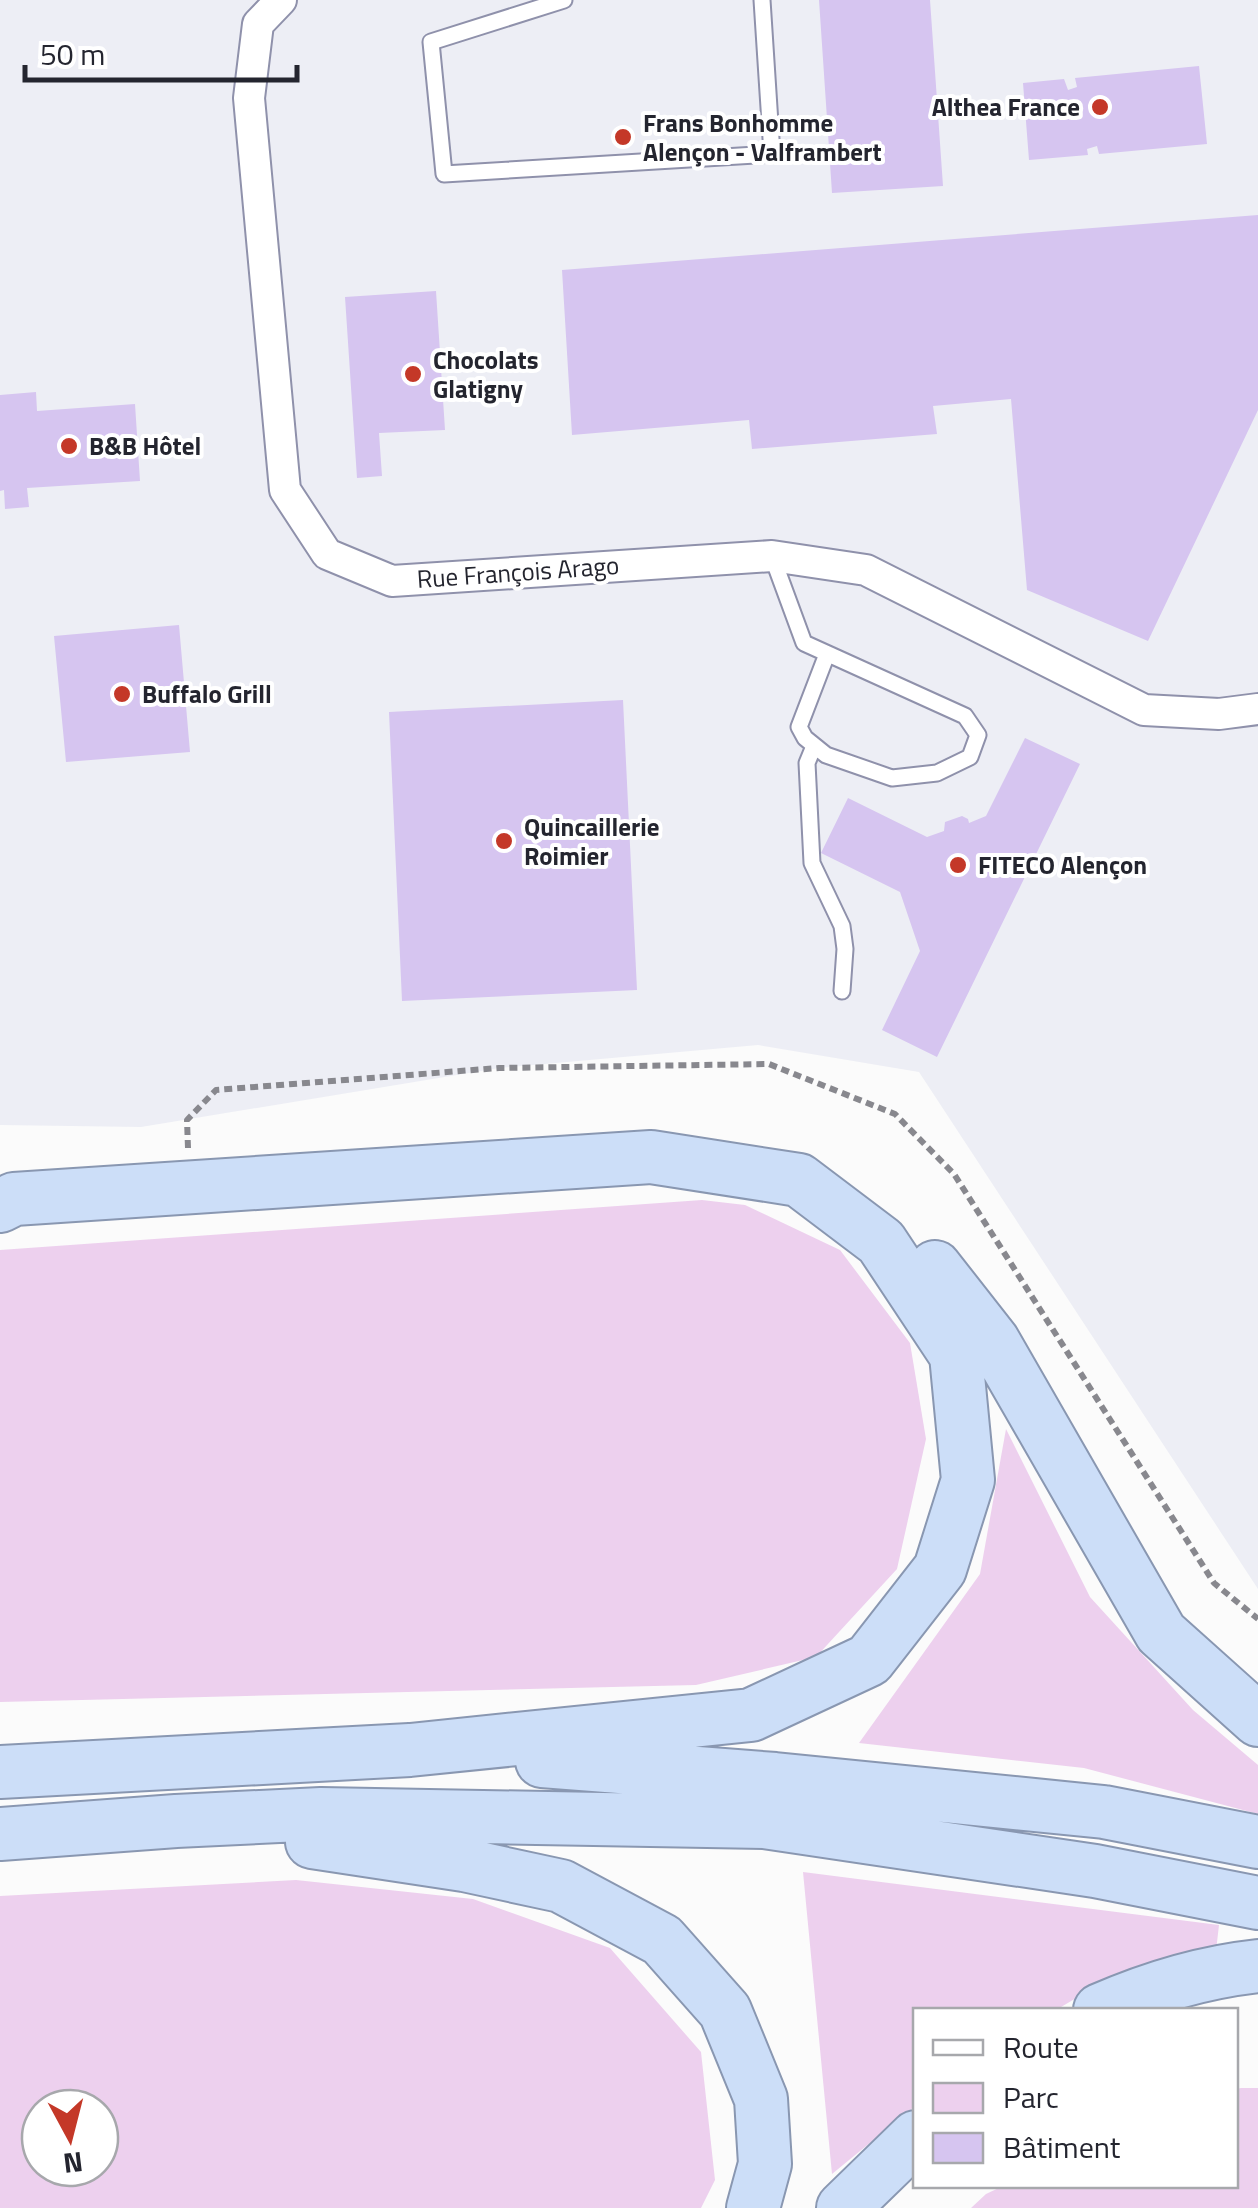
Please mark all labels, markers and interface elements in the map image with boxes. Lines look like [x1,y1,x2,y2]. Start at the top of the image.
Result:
scale bar [25,20,298,82]
text: 50 m [40,31,105,77]
place label: Althea France [932,88,1080,126]
marker: Althea France [1089,96,1111,118]
place label: Frans Bonhomme Alençon - Valframbert [643,104,882,171]
marker: Frans Bonhomme Alençon - Valframbert [612,126,634,148]
place label: Chocolats Glatigny [433,341,538,408]
marker: Chocolats Glatigny [402,363,424,385]
place label: B&B Hôtel [89,427,201,465]
marker: B&B Hôtel [58,435,80,457]
street label: Rue François Arago [416,546,620,598]
place label: Buffalo Grill [142,675,272,713]
marker: Buffalo Grill [111,683,133,705]
place label: Quincaillerie Roimier [524,808,660,875]
marker: Quincaillerie Roimier [493,830,515,852]
place label: FITECO Alençon [978,846,1147,884]
marker: FITECO Alençon [947,854,969,876]
legend [913,2008,1238,2188]
text: Route [1003,2024,1079,2070]
text: Parc [1003,2074,1059,2120]
north arrow [20,2088,120,2188]
text: Bâtiment [1003,2124,1121,2170]
text: N [61,2141,85,2186]

